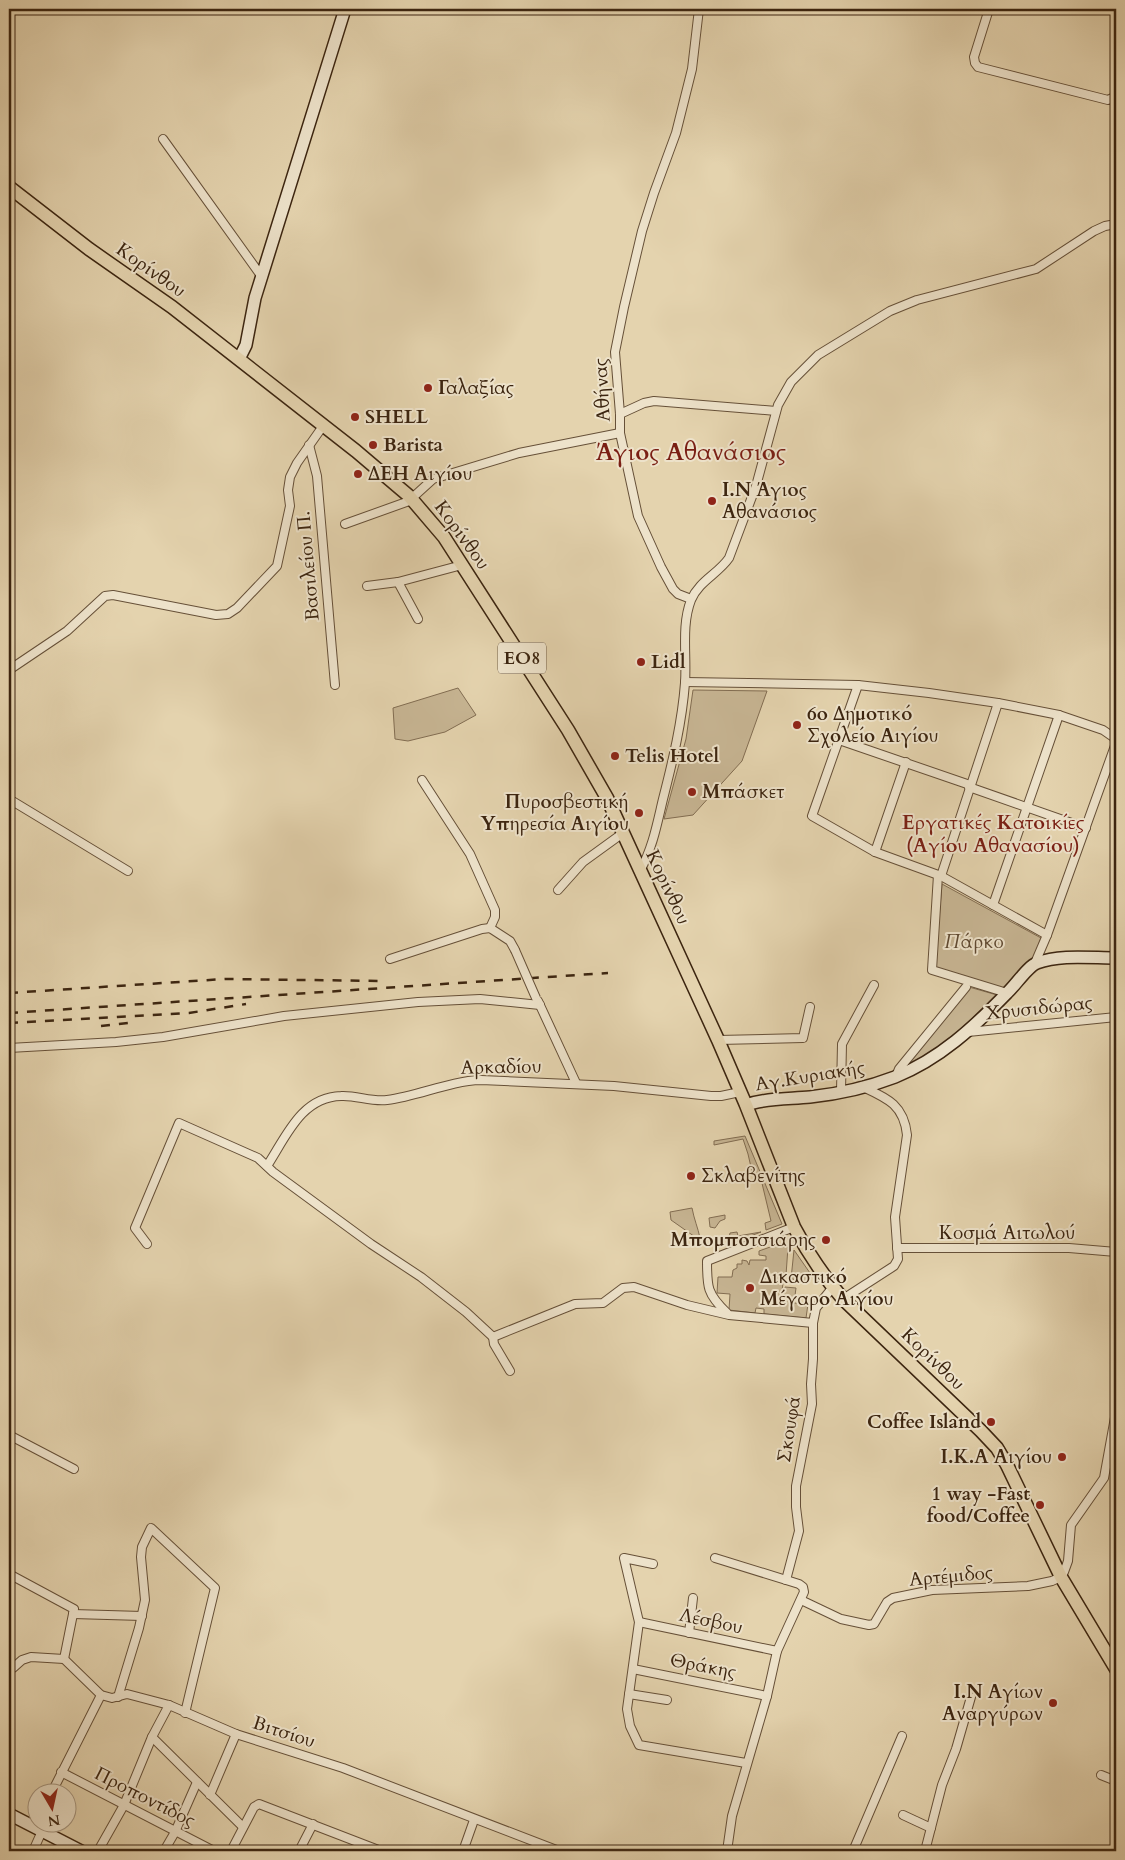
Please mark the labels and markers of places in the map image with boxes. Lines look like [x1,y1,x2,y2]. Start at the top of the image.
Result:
place label: Γαλαξίας [438,375,514,401]
marker: Γαλαξίας [422,382,434,394]
place label: SHELL [365,404,428,430]
marker: SHELL [349,411,361,423]
place label: Barista [383,432,444,458]
marker: Barista [367,439,379,451]
place label: ΔΕΗ Αιγίου [368,461,472,487]
marker: ΔΕΗ Αιγίου [352,468,364,480]
place label: Ι.Ν Άγιος Αθανάσιος [722,477,817,525]
marker: Ι.Ν Άγιος Αθανάσιος [706,495,718,507]
place label: Lidl [651,649,686,675]
marker: Lidl [635,656,647,668]
place label: 6ο Δημοτικό Σχολείο Αιγίου [807,701,939,749]
marker: 6ο Δημοτικό Σχολείο Αιγίου [791,719,803,731]
place label: Telis Hotel [625,743,720,769]
marker: Telis Hotel [609,750,621,762]
place label: Μπάσκετ [702,779,784,805]
marker: Μπάσκετ [686,786,698,798]
place label: Πυροσβεστική Υπηρεσία Αιγίου [481,789,629,837]
marker: Πυροσβεστική Υπηρεσία Αιγίου [633,807,645,819]
place label: Σκλαβενίτης [701,1163,805,1189]
marker: Σκλαβενίτης [685,1170,697,1182]
place label: Μπομποτσιάρης [670,1227,816,1253]
marker: Μπομποτσιάρης [820,1234,832,1246]
place label: Δικαστικό Μέγαρο Αιγίου [760,1264,894,1312]
marker: Δικαστικό Μέγαρο Αιγίου [744,1282,756,1294]
place label: Coffee Island [867,1409,981,1435]
marker: Coffee Island [985,1416,997,1428]
place label: Ι.Κ.Α Αιγίου [941,1444,1052,1470]
marker: Ι.Κ.Α Αιγίου [1056,1451,1068,1463]
place label: 1 way -Fast food/Coffee [927,1481,1030,1529]
marker: 1 way -Fast food/Coffee [1034,1499,1046,1511]
place label: Ι.Ν Αγίων Αναργύρων [942,1679,1043,1727]
marker: Ι.Ν Αγίων Αναργύρων [1047,1697,1059,1709]

